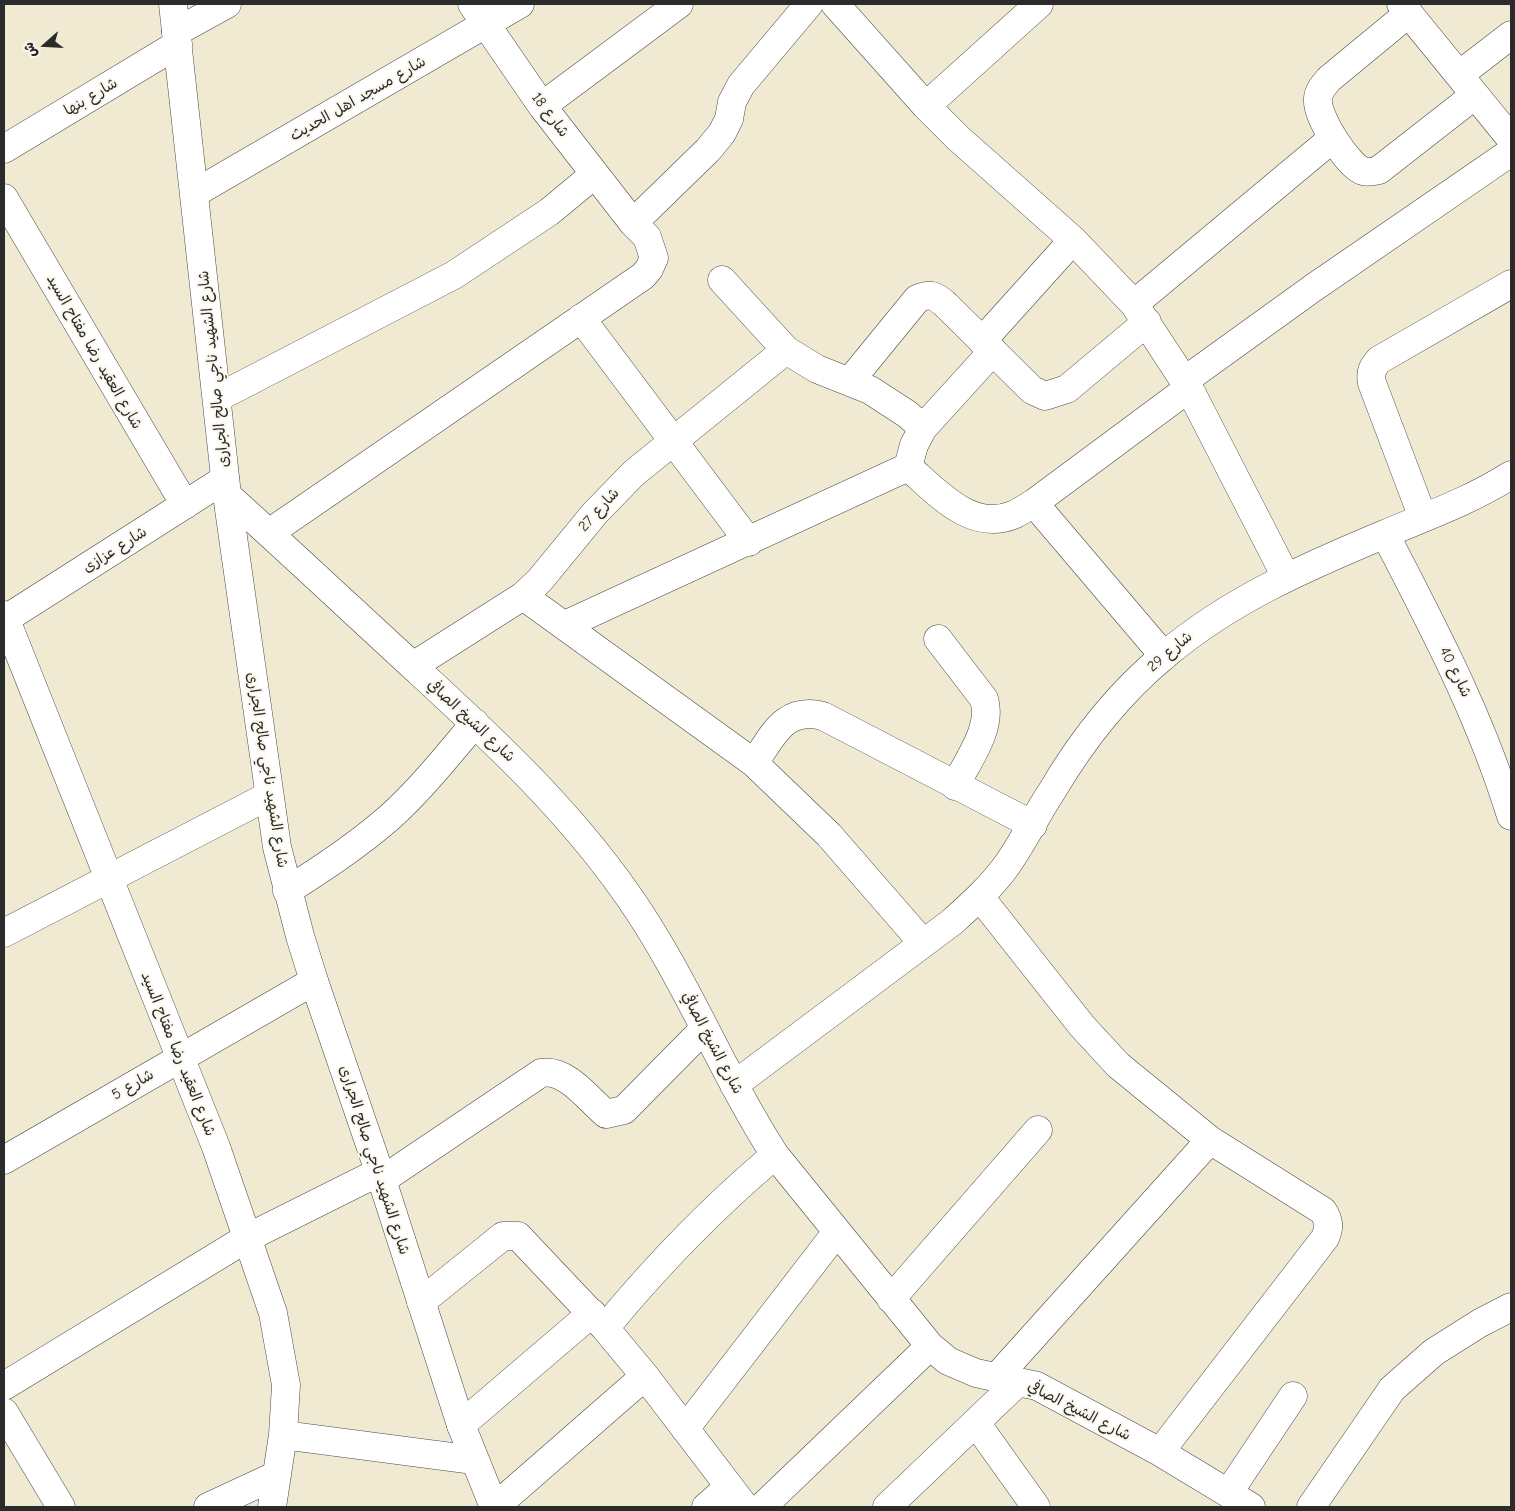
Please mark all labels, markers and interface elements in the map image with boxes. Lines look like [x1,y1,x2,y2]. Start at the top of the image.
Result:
north arrow [20,20,70,70]
text: ش [20,40,41,60]
street label: شارع مسجد اهل الحديث [287,53,429,145]
street label: شارع بنها [61,74,121,120]
street label: شارع 18 [527,89,573,141]
street label: شارع الشهيد ناجي صالح الجرارى [195,270,233,468]
street label: شارع العقيد رضا مفتاح السيد [42,271,146,433]
street label: شارع 27 [575,485,623,535]
street label: شارع عزازى [80,523,150,577]
street label: شارع 29 [1144,628,1196,676]
street label: شارع 40 [1435,644,1475,700]
street label: شارع الشهيد ناجي صالح الجرارى [243,671,291,869]
street label: شارع الشيخ الصافي [423,676,519,766]
street label: شارع العقيد رضا مفتاح السيد [137,969,219,1139]
street label: شارع الشيخ الصافي [677,989,747,1097]
street label: شارع الشهيد ناجي صالح الجرارى [335,1063,413,1257]
street label: شارع 5 [109,1066,157,1104]
street label: شارع الشيخ الصافي [1024,1377,1134,1445]

